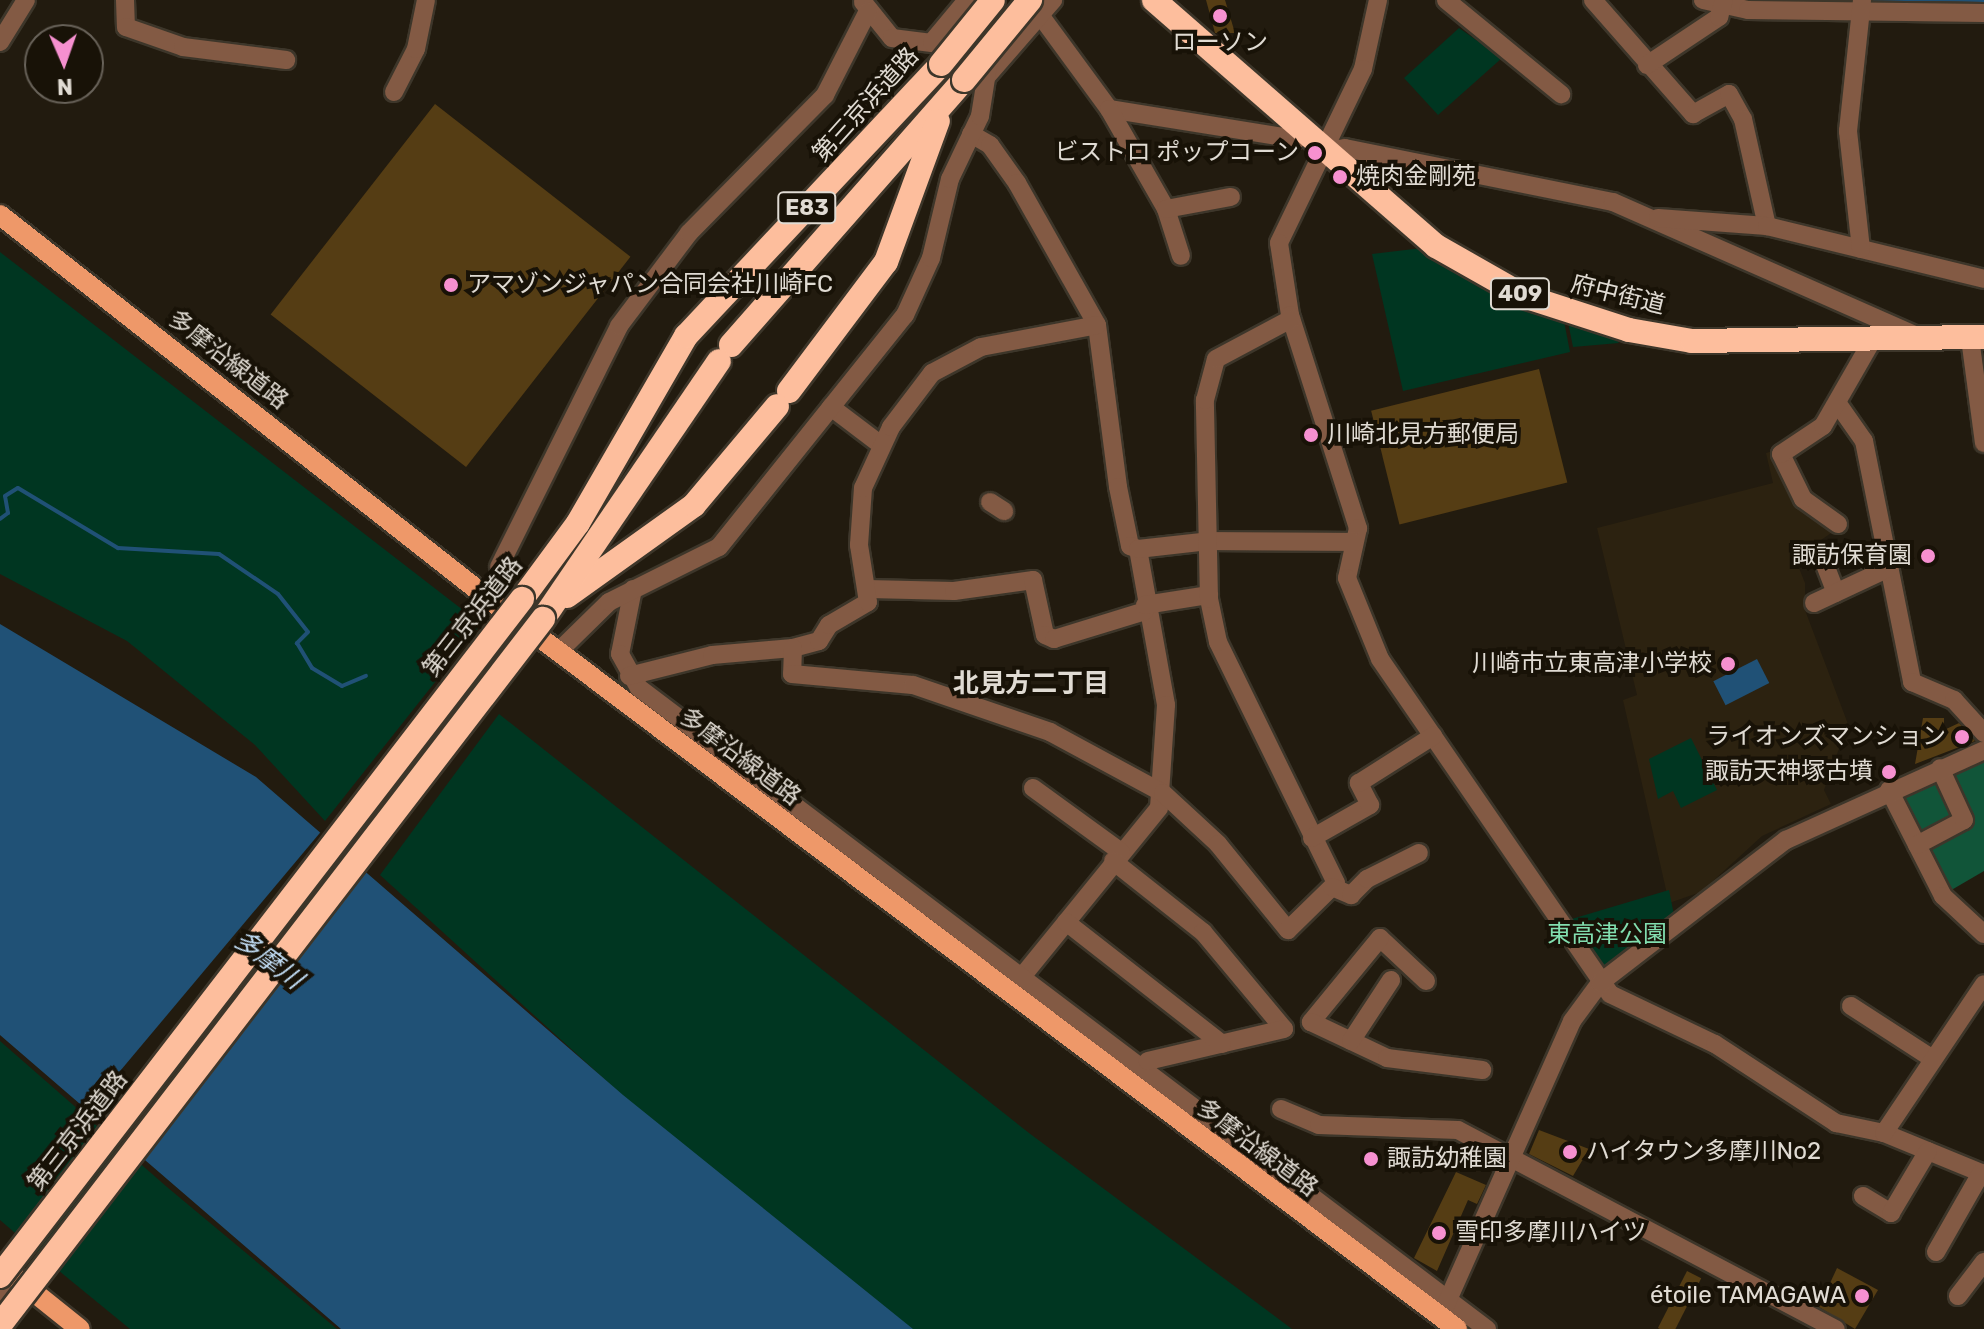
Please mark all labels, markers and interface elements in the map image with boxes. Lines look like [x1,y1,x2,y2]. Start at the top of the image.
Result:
marker: ローソン [1211,7,1229,25]
north arrow [24,24,104,104]
place label: ローソン [1172,29,1268,57]
street label: 第三京浜道路 [807,42,925,168]
text: N [56,73,73,100]
place label: ビストロ ポップコーン [1053,139,1299,167]
marker: ビストロ ポップコーン [1306,144,1324,162]
place label: 焼肉金剛苑 [1356,163,1476,191]
marker: 焼肉金剛苑 [1331,168,1349,186]
road number: E83 [777,190,837,226]
street label: 府中街道 [1568,269,1668,321]
place label: アマゾンジャパン合同会社川崎FC [467,271,833,299]
marker: アマゾンジャパン合同会社川崎FC [442,276,460,294]
road number: 409 [1488,276,1552,312]
street label: 多摩沿線道路 [162,304,294,416]
place label: 川崎北見方郵便局 [1327,421,1519,449]
marker: 川崎北見方郵便局 [1302,426,1320,444]
place label: 諏訪保育園 [1792,542,1912,570]
marker: 諏訪保育園 [1919,547,1937,565]
street label: 第三京浜道路 [417,551,529,683]
place label: 川崎市立東高津小学校 [1472,650,1712,678]
marker: 川崎市立東高津小学校 [1719,655,1737,673]
district label: 北見方二丁目 [953,668,1109,700]
street label: 多摩沿線道路 [674,702,806,812]
place label: ライオンズマンション [1706,723,1946,751]
marker: ライオンズマンション [1953,728,1971,746]
place label: 諏訪天神塚古墳 [1705,758,1873,786]
marker: 諏訪天神塚古墳 [1880,763,1898,781]
park label: 東高津公園 [1547,921,1667,949]
water label: 多摩川 [227,924,309,996]
street label: 第三京浜道路 [22,1065,134,1197]
street label: 多摩沿線道路 [1191,1093,1323,1203]
place label: ハイタウン多摩川No2 [1586,1138,1823,1166]
marker: ハイタウン多摩川No2 [1561,1143,1579,1161]
place label: 諏訪幼稚園 [1387,1145,1507,1173]
marker: 諏訪幼稚園 [1362,1150,1380,1168]
place label: 雪印多摩川ハイツ [1455,1219,1647,1247]
marker: 雪印多摩川ハイツ [1430,1224,1448,1242]
place label: étoile TAMAGAWA [1649,1282,1846,1310]
marker: étoile TAMAGAWA [1853,1287,1871,1305]

